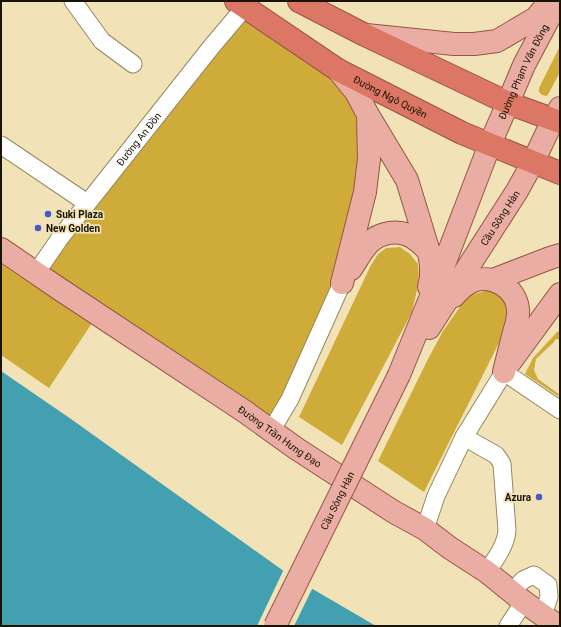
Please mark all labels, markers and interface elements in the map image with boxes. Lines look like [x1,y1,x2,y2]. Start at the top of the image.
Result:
street label: Đường Phạm Văn Đồng [497,22,551,121]
street label: Đường Ngô Quyền [352,74,429,120]
street label: Đường An Đồn [115,110,163,168]
street label: Cầu Sông Hàn [478,188,522,248]
marker: Suki Plaza [43,209,53,219]
place label: Suki Plaza [56,209,104,220]
marker: New Golden [33,223,43,233]
place label: New Golden [46,223,100,234]
street label: Đường Trần Hưng Đạo [236,404,324,470]
street label: Cầu Sông Hàn [318,470,356,532]
place label: Azura [505,492,532,503]
marker: Azura [534,492,544,502]

